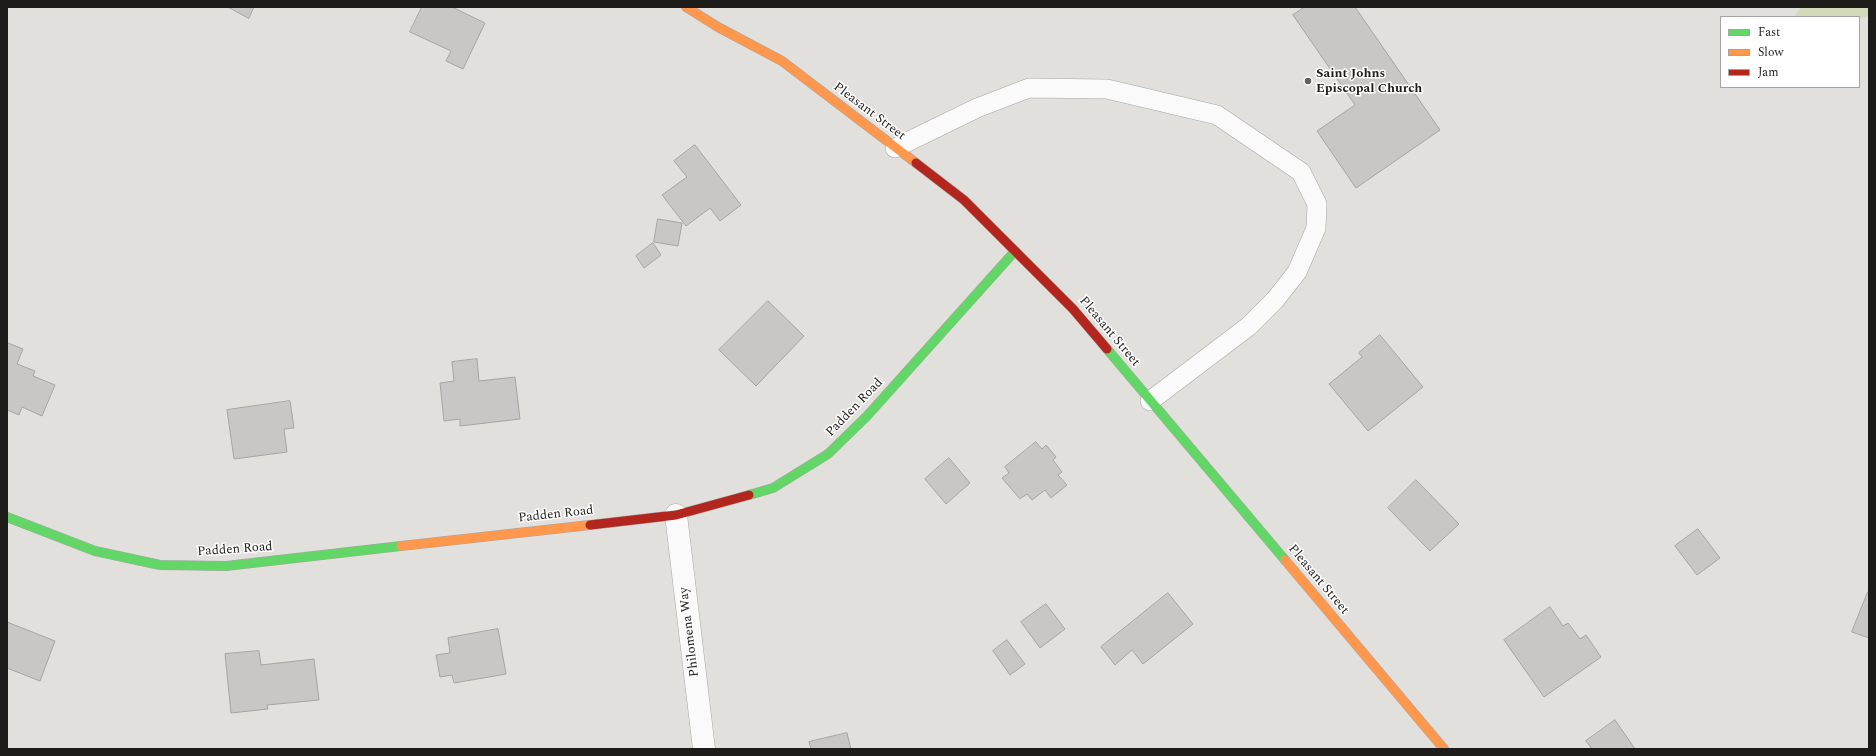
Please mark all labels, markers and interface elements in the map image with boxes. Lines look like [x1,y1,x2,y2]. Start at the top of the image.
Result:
legend [1720,16,1860,88]
text: Fast [1758,23,1780,42]
text: Slow [1758,43,1783,62]
text: Jam [1758,63,1779,82]
place label: Saint Johns Episcopal Church [1316,66,1422,97]
marker: Saint Johns Episcopal Church [1303,76,1313,86]
street label: Pleasant Street [830,80,908,144]
street label: Pleasant Street [1075,294,1143,370]
street label: Padden Road [823,375,887,441]
street label: Padden Road [518,503,594,527]
street label: Padden Road [197,540,273,560]
street label: Pleasant Street [1284,542,1352,618]
street label: Philomena Way [677,586,703,678]

